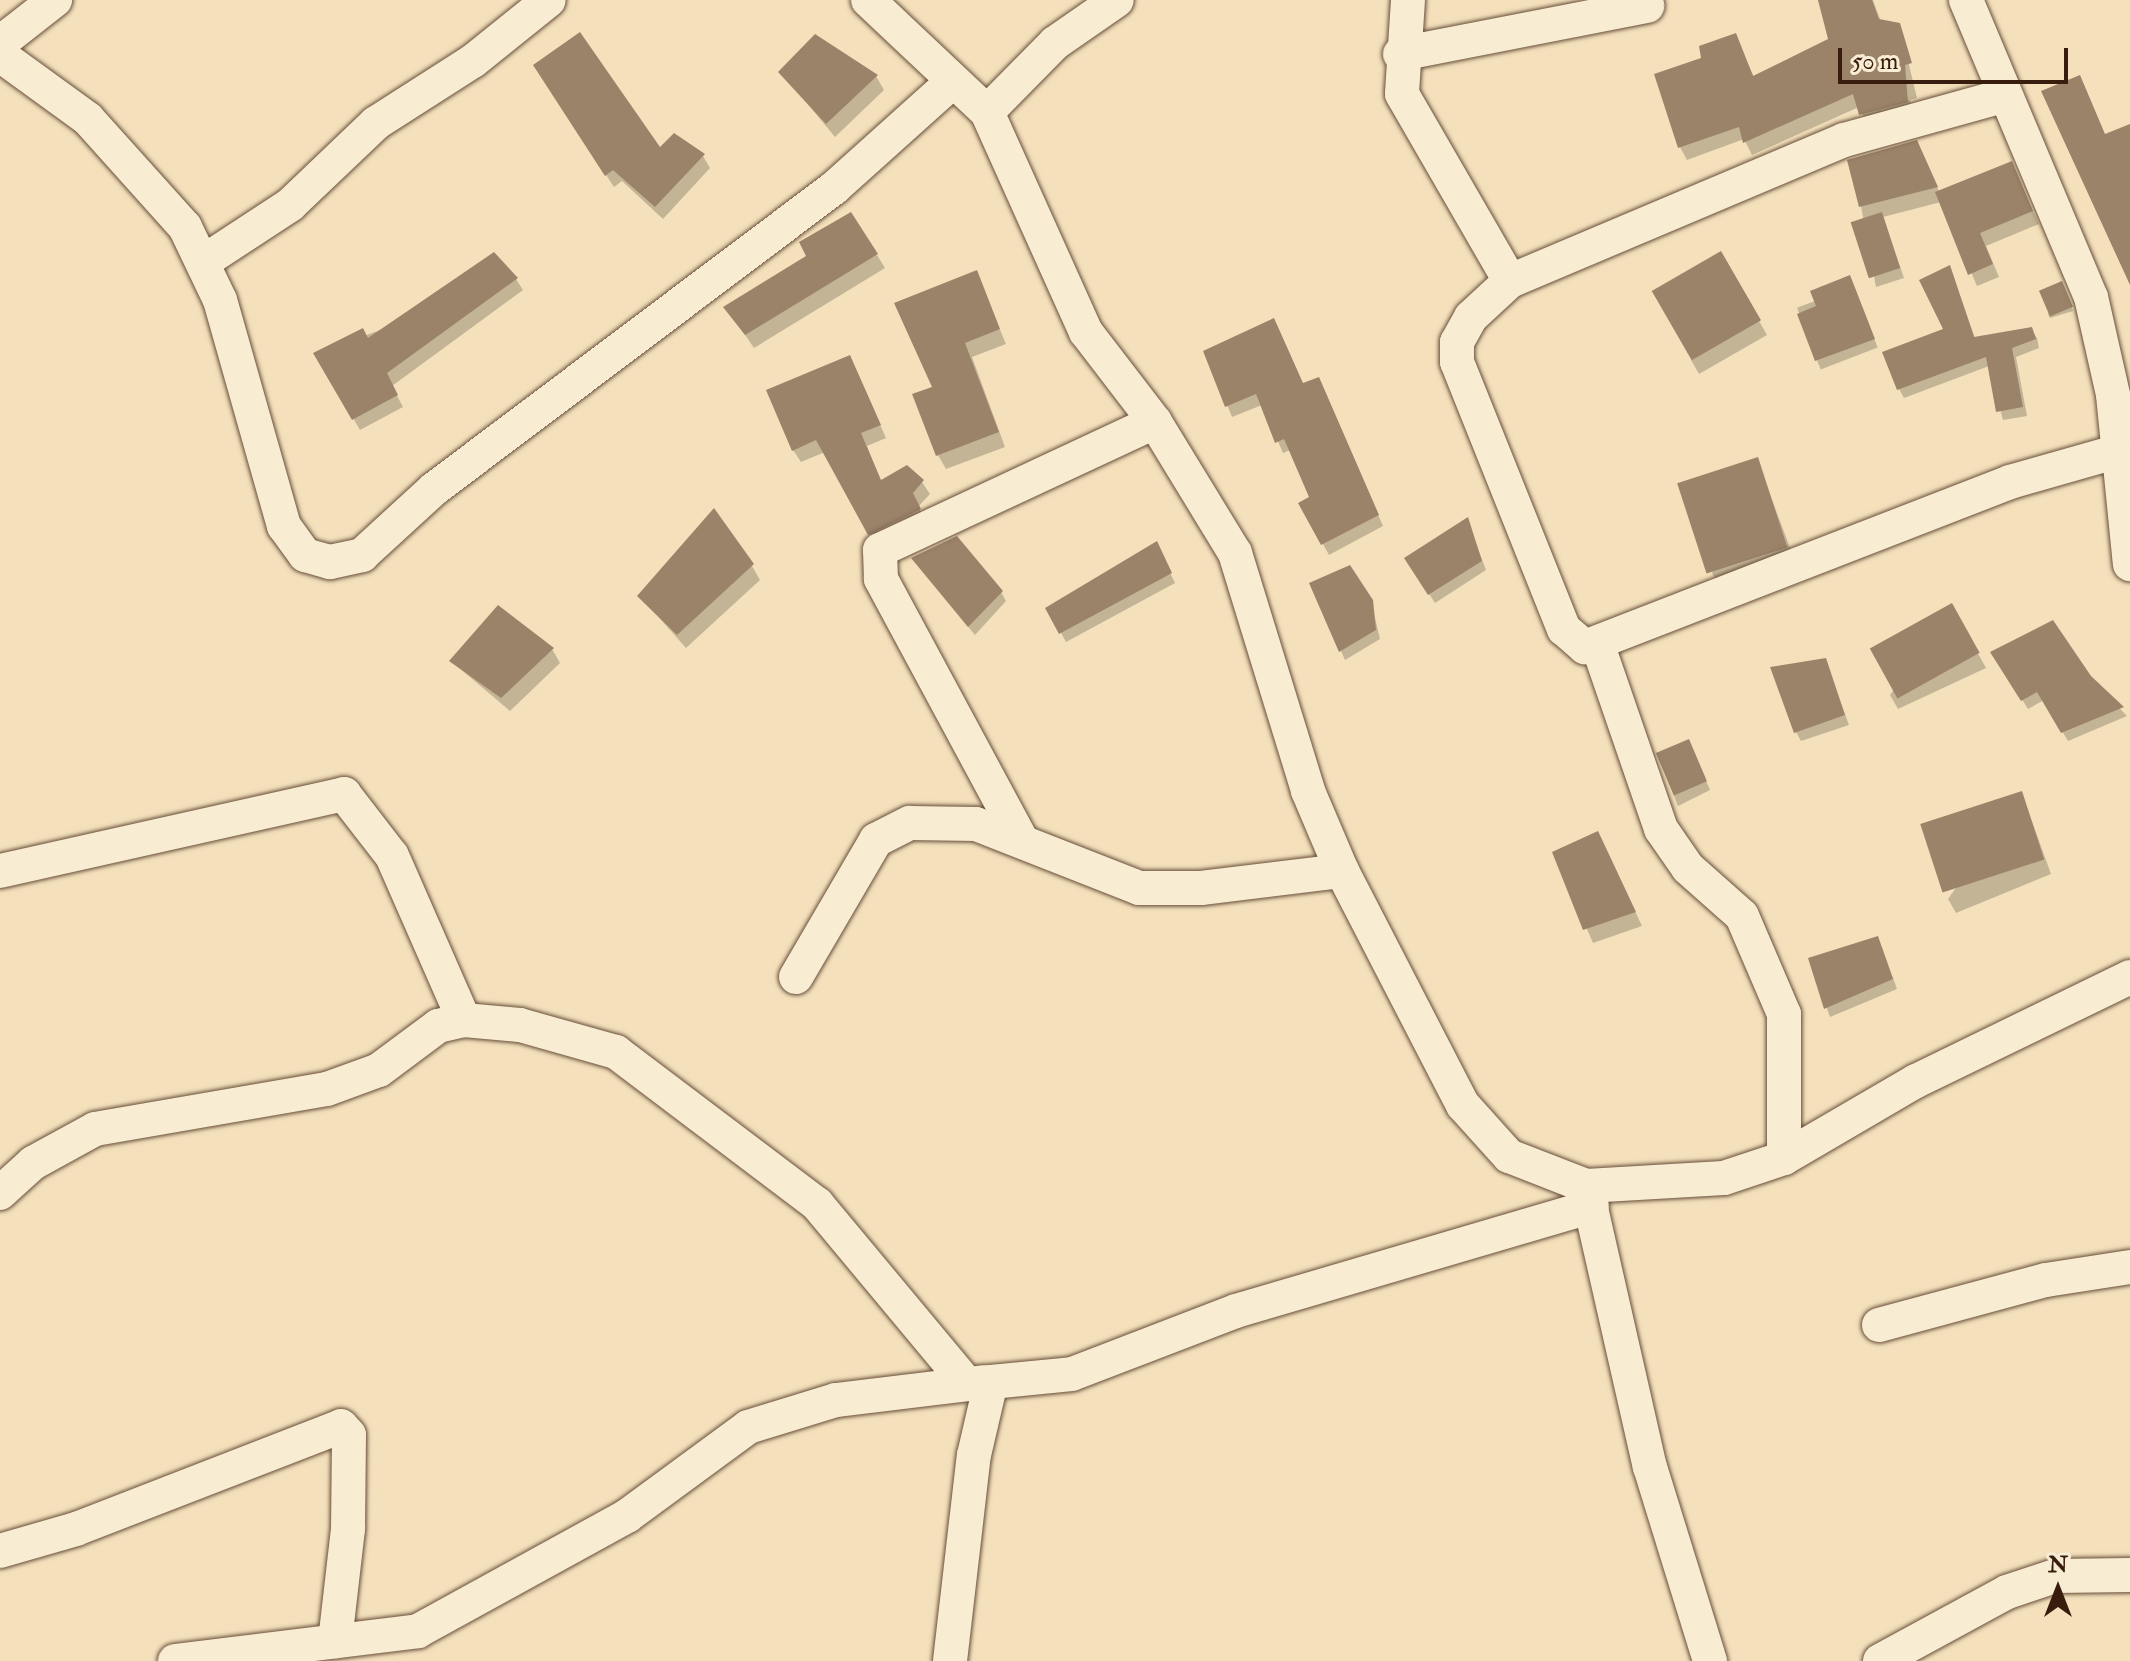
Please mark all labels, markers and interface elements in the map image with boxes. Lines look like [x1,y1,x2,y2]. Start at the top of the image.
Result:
scale bar [1842,32,2072,82]
text: 50 m [1852,46,1898,77]
north arrow [2018,1549,2098,1629]
text: N [2048,1551,2068,1579]

